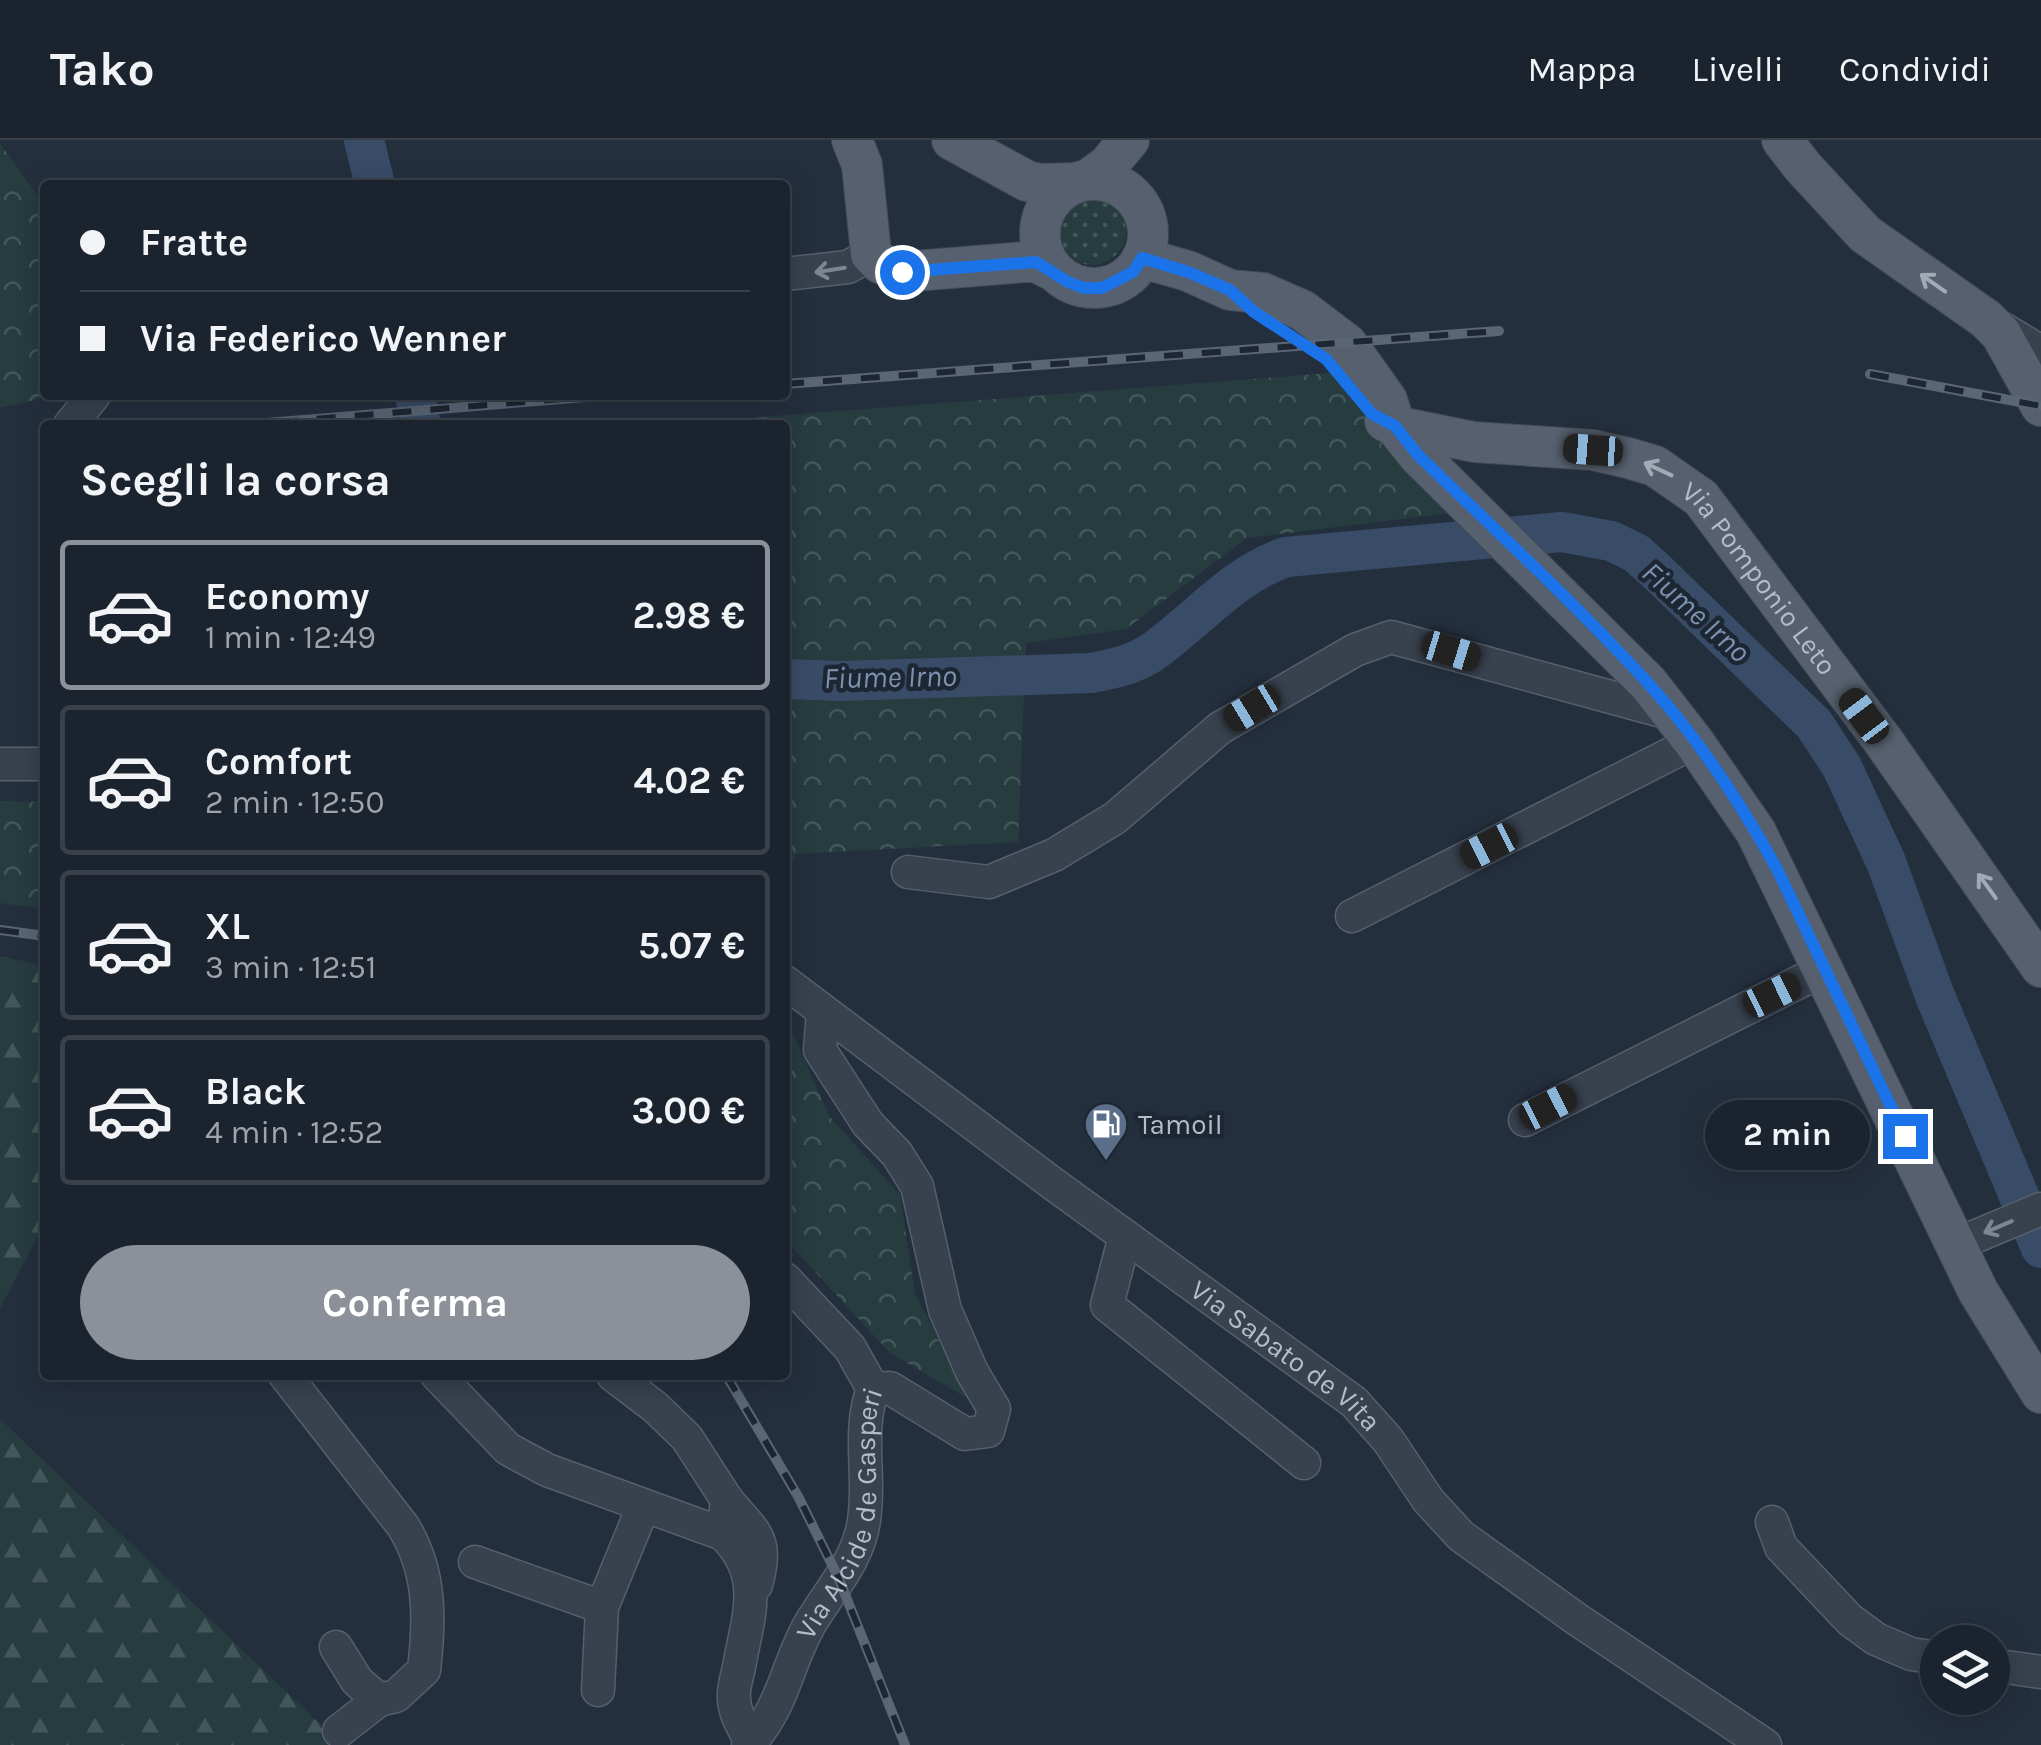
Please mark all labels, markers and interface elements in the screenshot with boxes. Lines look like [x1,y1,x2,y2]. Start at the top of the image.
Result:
text: Tako [50,41,155,97]
text: Mappa [1527,49,1637,90]
text: Livelli [1692,49,1784,90]
text: Condividi [1839,49,1991,90]
text: Fratte [140,220,248,265]
route start [880,250,925,295]
one-way arrow [814,262,847,280]
one-way arrow [1920,273,1947,294]
text: Via Federico Wenner [140,316,506,361]
car [1562,433,1624,467]
text: Scegli la corsa [80,454,391,506]
one-way arrow [1643,459,1673,477]
street label: Via Pomponio Leto [1676,474,1844,681]
water label: Fiume Irno [1635,554,1758,670]
icon: car [85,570,175,660]
text: Economy [205,574,369,619]
text: 2.98 € [632,593,745,638]
text: 1 min · 12:49 [205,619,376,656]
car [1418,628,1484,674]
water label: Fiume Irno [823,658,957,696]
car [1219,680,1285,736]
car [1834,683,1894,749]
icon: car [85,735,175,825]
text: Comfort [205,739,352,784]
text: 4.02 € [634,758,745,803]
text: 2 min · 12:50 [205,784,384,821]
car [1455,819,1523,873]
one-way arrow [1977,873,1998,901]
icon: car [85,900,175,990]
text: XL [205,904,250,949]
text: 5.07 € [638,923,745,968]
text: 3 min · 12:51 [205,949,376,986]
car [1738,968,1806,1022]
icon: car [85,1065,175,1155]
text: Black [205,1069,306,1114]
car [1514,1080,1582,1134]
text: 3.00 € [631,1088,745,1133]
fuel station icon: Tamoil [1083,1101,1129,1162]
callout: 2 min [1705,1101,1870,1171]
place label: Tamoil [1138,1108,1223,1141]
text: 4 min · 12:52 [205,1114,383,1151]
route end [1883,1114,1928,1159]
text: 2 min [1743,1116,1832,1153]
one-way arrow [1983,1219,2014,1237]
button: Conferma [80,1245,750,1360]
street label: Via Sabato de Vita [1184,1273,1388,1438]
street label: Via Alcide de Gasperi [788,1383,889,1645]
map controls [1920,1625,2010,1715]
button: layers [1920,1625,2010,1715]

